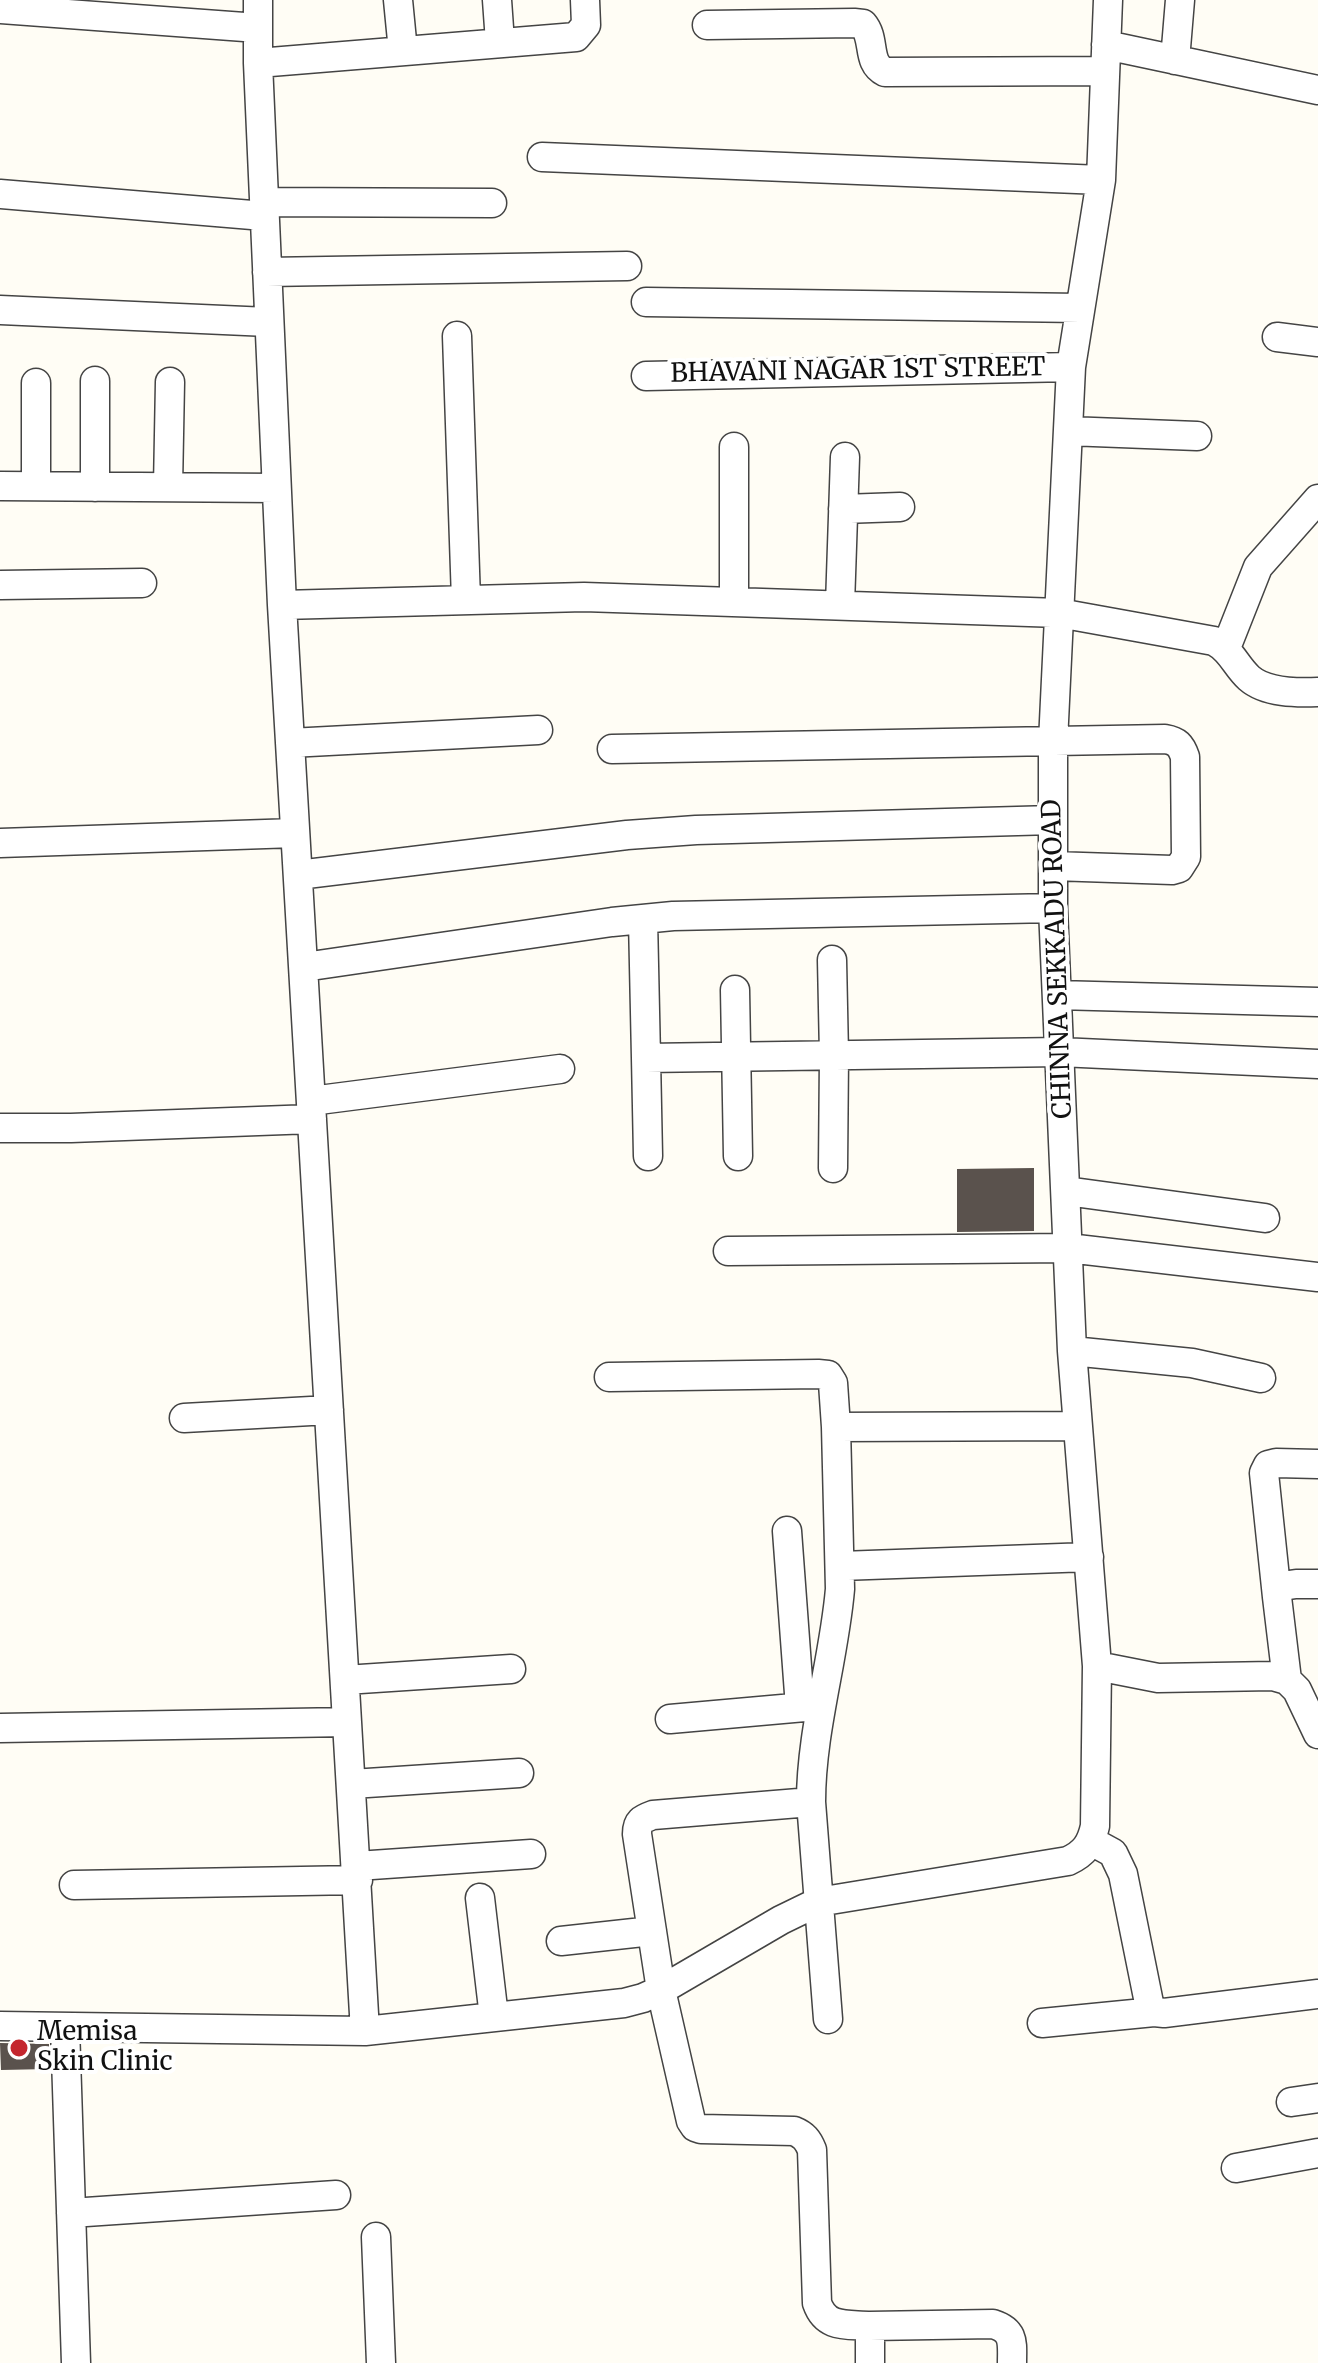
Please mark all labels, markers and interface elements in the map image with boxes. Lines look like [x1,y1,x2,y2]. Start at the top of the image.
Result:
street label: BHAVANI NAGAR 1ST STREET [670,352,1046,390]
street label: CHINNA SEKKADU ROAD [1037,799,1079,1119]
place label: Memisa Skin Clinic [37,2017,173,2078]
marker: Memisa Skin Clinic [8,2037,30,2059]

